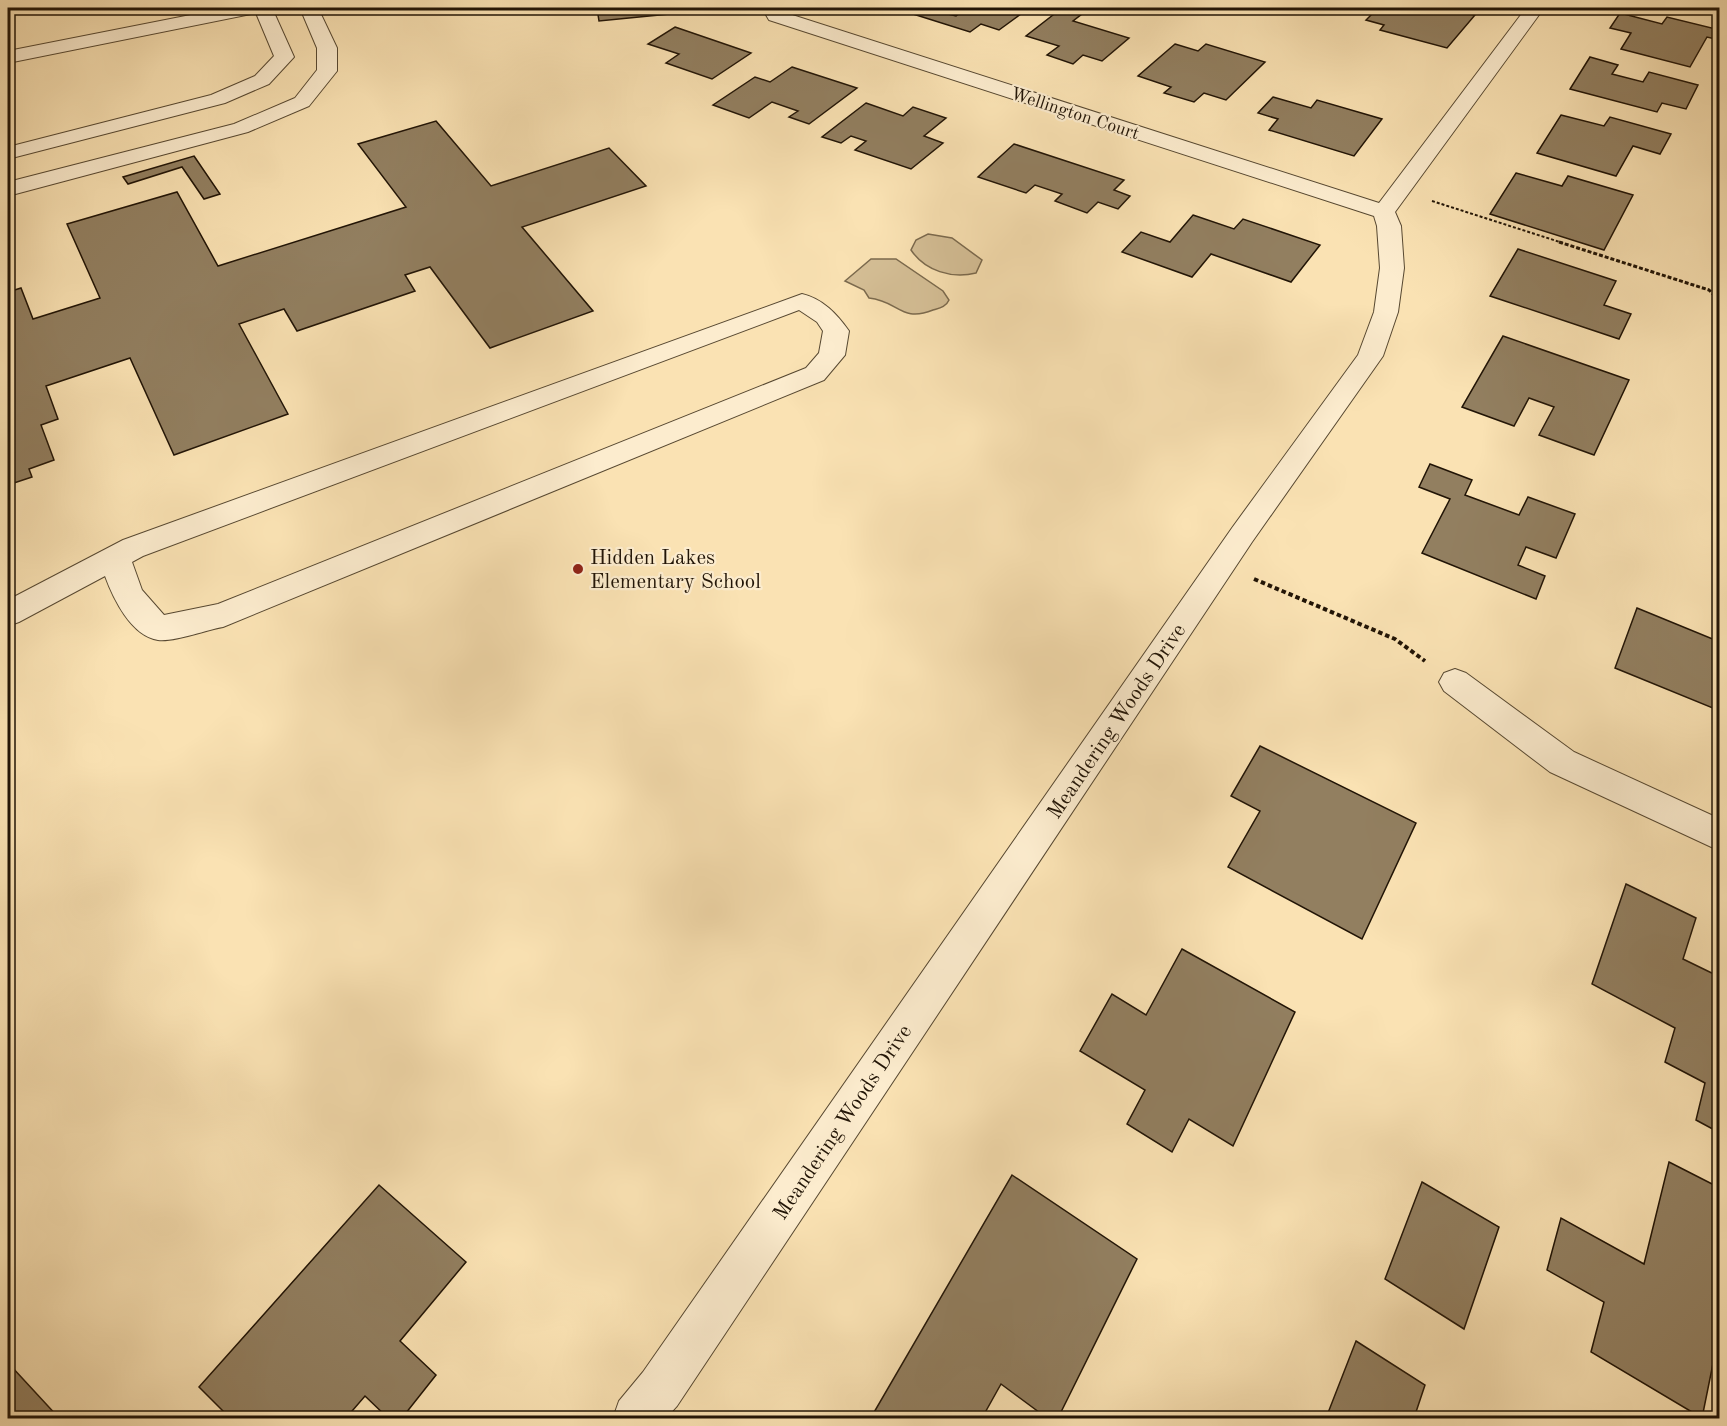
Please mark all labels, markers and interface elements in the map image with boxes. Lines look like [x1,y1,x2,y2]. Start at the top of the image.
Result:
street label: Wellington Court [1008,85,1141,143]
place label: Hidden Lakes Elementary School [590,548,761,593]
marker: Hidden Lakes Elementary School [571,562,585,576]
street label: Meandering Woods Drive [1044,621,1190,823]
street label: Meandering Woods Drive [770,1022,916,1224]

